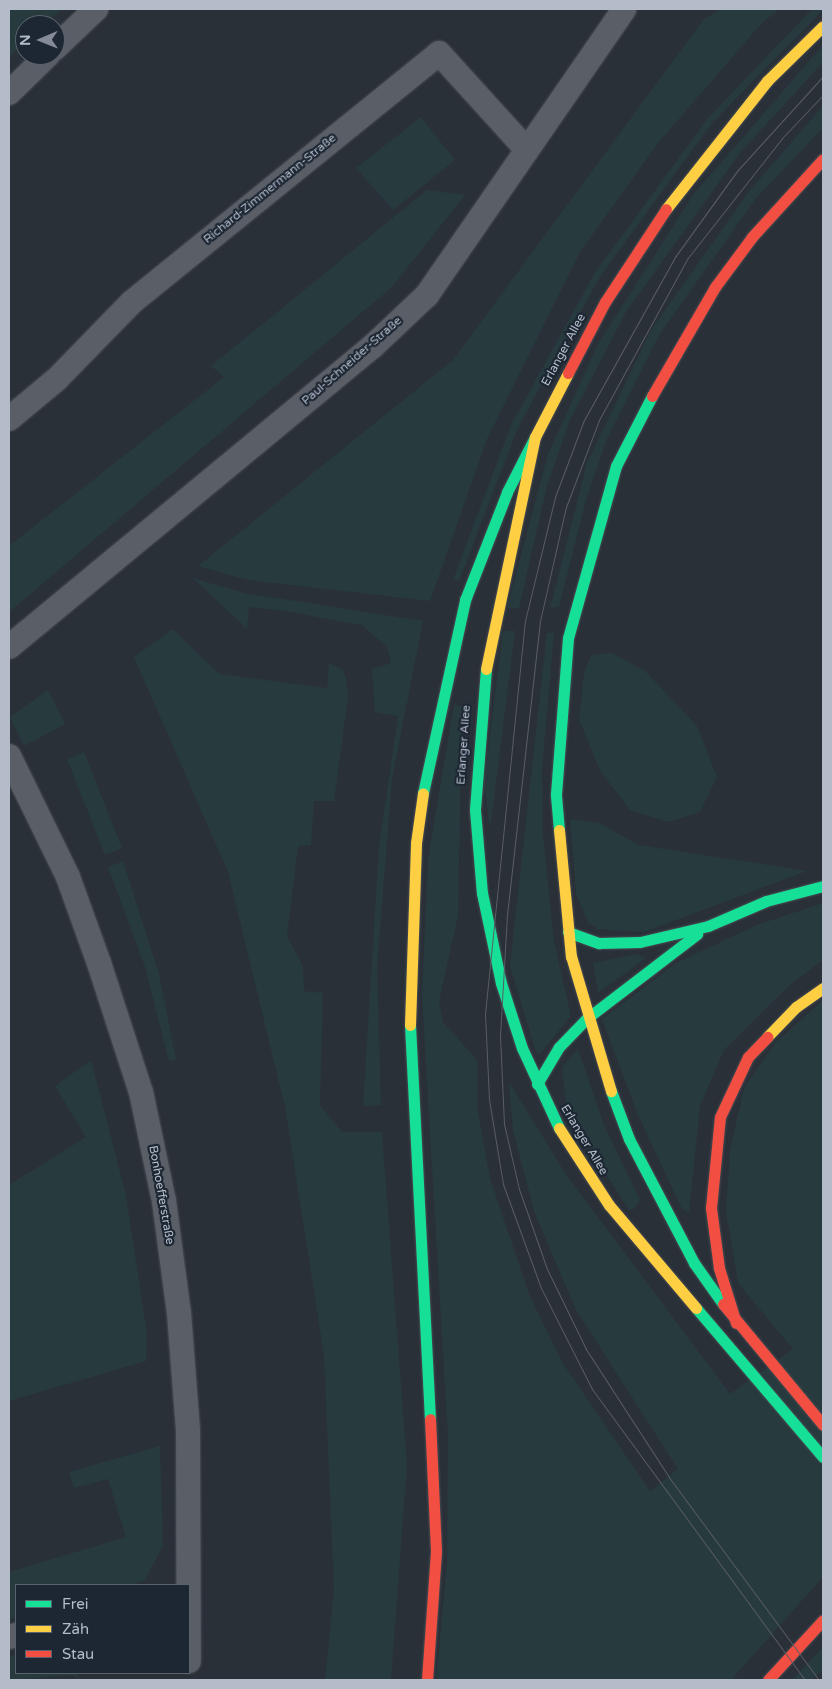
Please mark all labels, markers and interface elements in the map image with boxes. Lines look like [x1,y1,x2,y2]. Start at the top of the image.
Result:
north arrow [15,15,65,65]
text: N [17,34,34,46]
street label: Richard-Zimmermann-Straße [201,131,339,247]
street label: Erlanger Allee [539,311,589,389]
street label: Paul-Schneider-Straße [299,314,405,408]
street label: Erlanger Allee [454,705,474,785]
street label: Erlanger Allee [557,1102,611,1178]
street label: Bonhoefferstraße [145,1144,177,1246]
legend [15,1584,190,1674]
text: Frei [62,1595,88,1613]
text: Zäh [62,1620,89,1638]
text: Stau [62,1645,94,1663]

